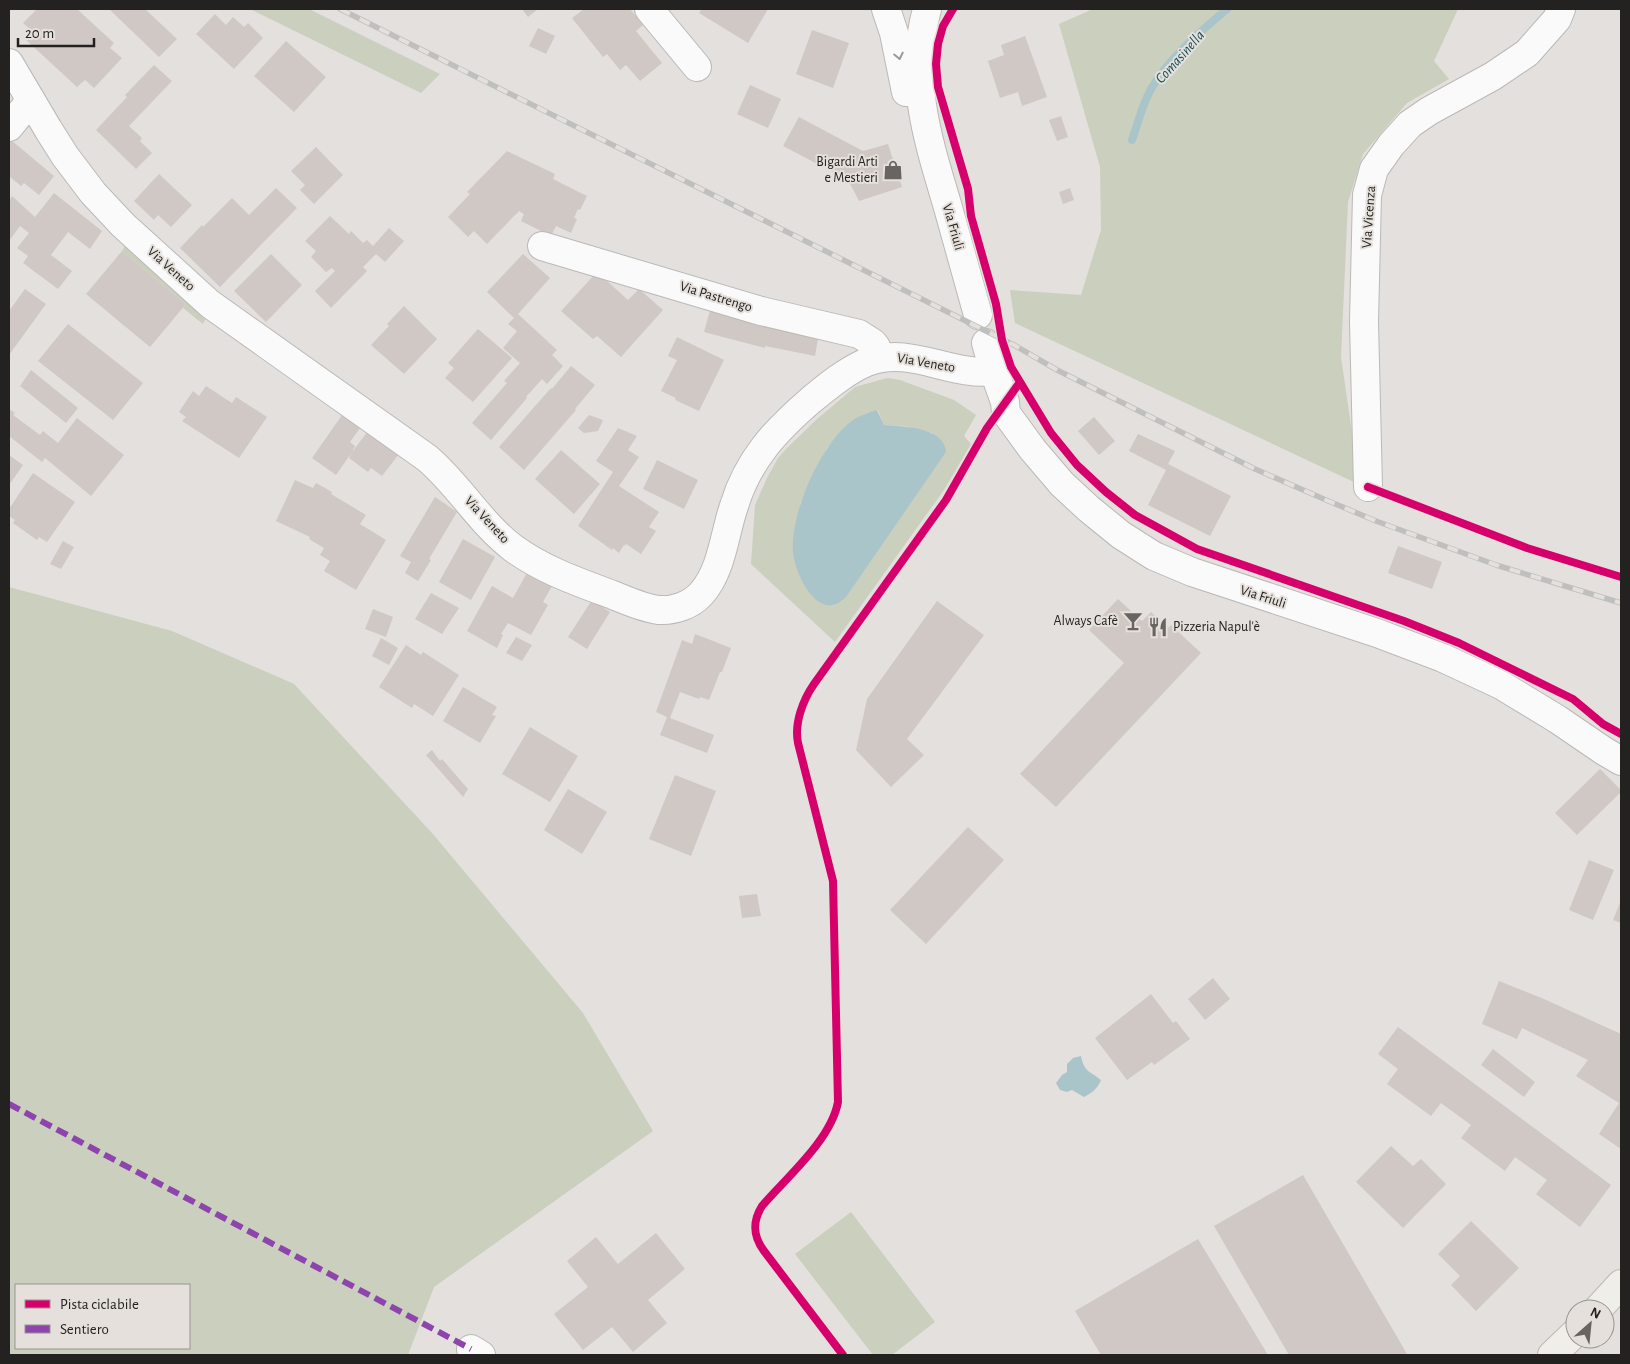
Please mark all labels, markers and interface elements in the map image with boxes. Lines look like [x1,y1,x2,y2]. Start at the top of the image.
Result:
scale bar [18,15,94,47]
text: 20 m [25,26,54,41]
water label: Comasinella [1153,28,1207,86]
one-way arrow [893,51,904,60]
place label: Bigardi Arti e Mestieri [816,155,878,185]
shop icon: Bigardi Arti e Mestieri [882,159,904,181]
street label: Via Vicenza [1360,185,1378,249]
street label: Via Friuli [940,202,966,252]
street label: Via Veneto [145,244,198,294]
street label: Via Pastrengo [678,279,754,315]
street label: Via Veneto [896,351,956,375]
street label: Via Veneto [462,494,512,546]
street label: Via Friuli [1238,583,1288,611]
bar icon: Always Cafè [1122,610,1144,632]
place label: Always Cafè [1053,614,1118,628]
restaurant icon: Pizzeria Napul'è [1147,616,1169,638]
place label: Pizzeria Napul'è [1173,620,1260,634]
legend [15,1284,190,1349]
text: Pista ciclabile [60,1297,139,1312]
north arrow [1565,1299,1615,1349]
text: N [1588,1305,1603,1322]
text: Sentiero [60,1322,109,1337]

